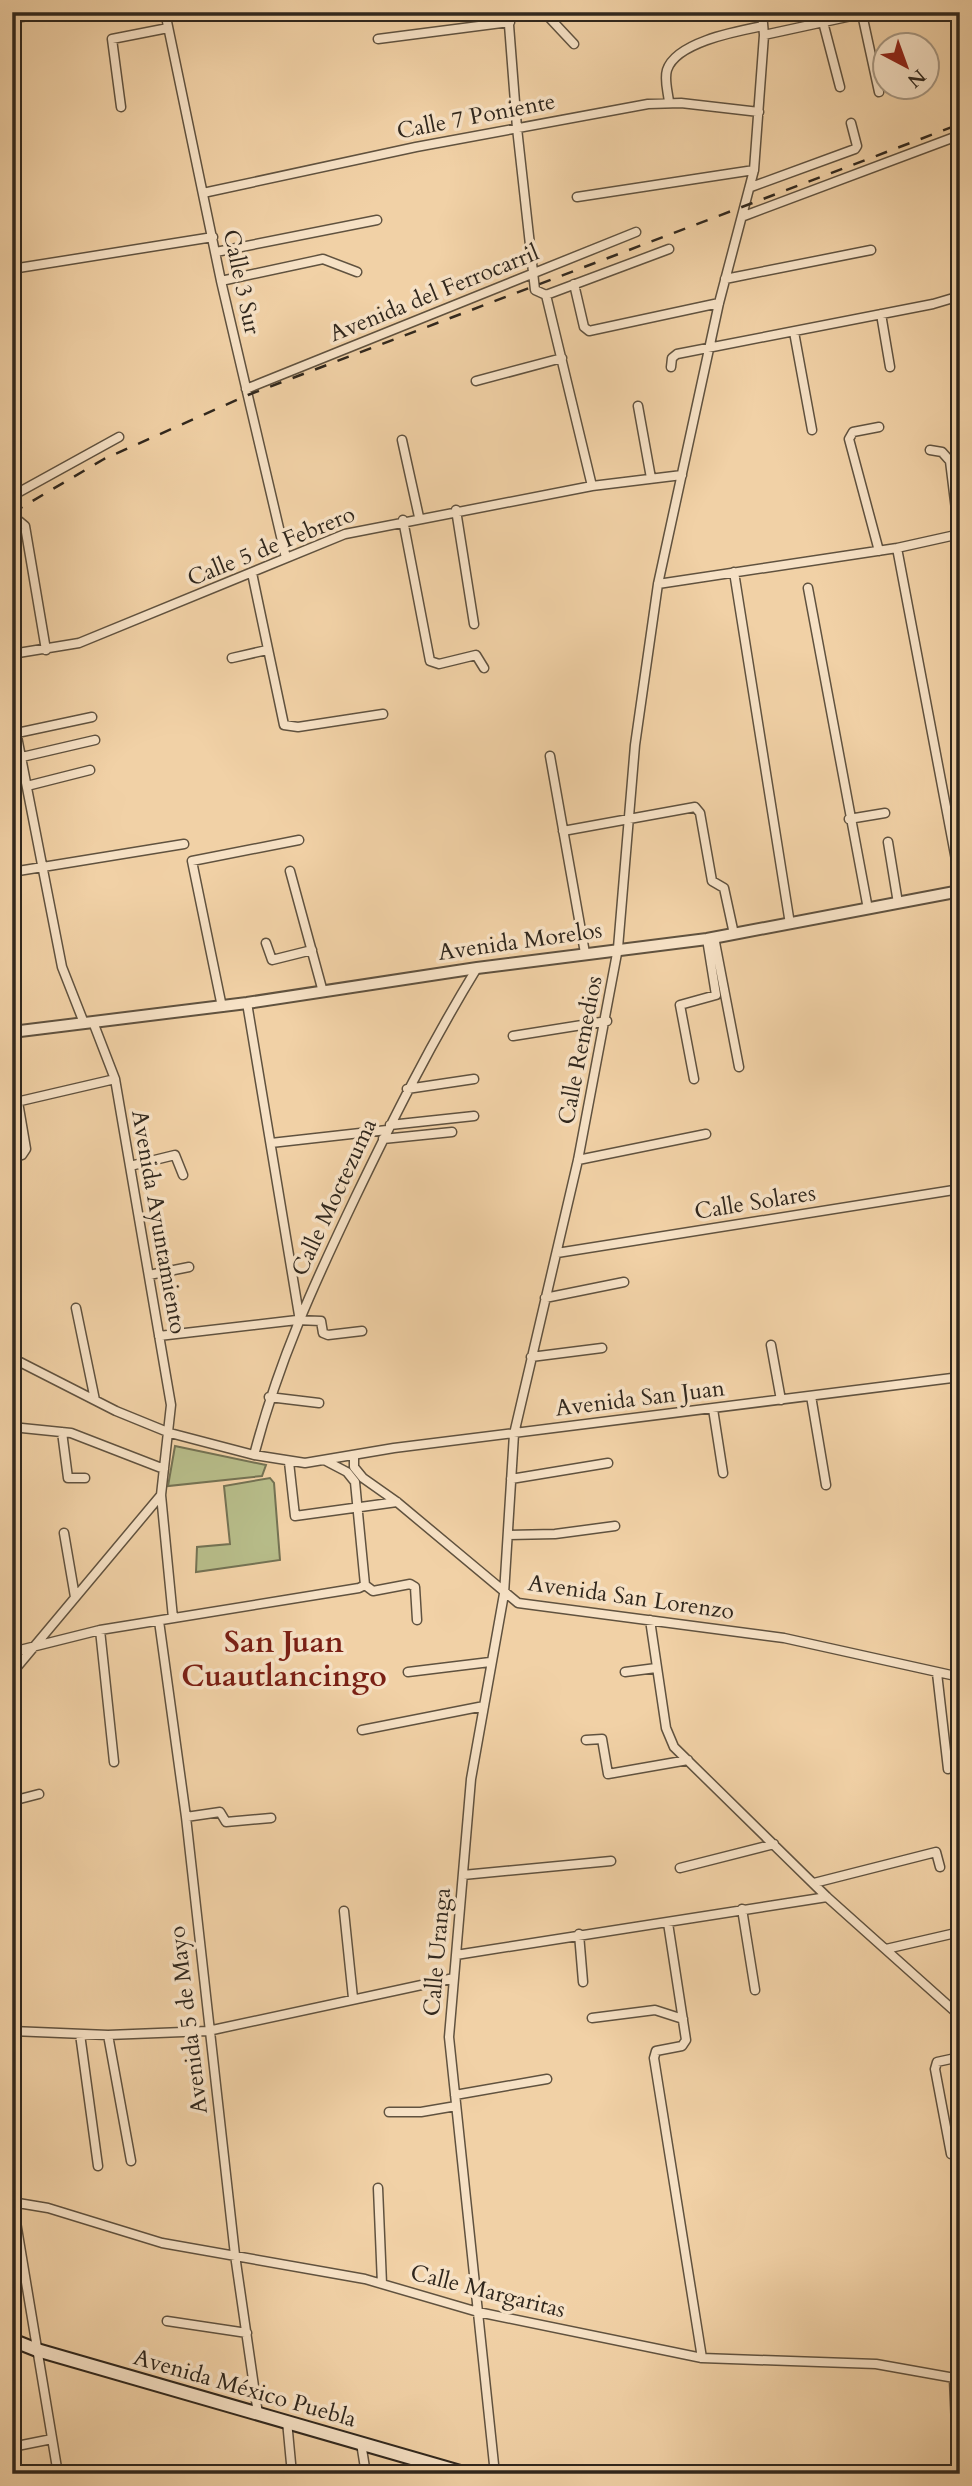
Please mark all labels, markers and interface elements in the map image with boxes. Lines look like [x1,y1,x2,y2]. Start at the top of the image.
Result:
north arrow [870,32,940,102]
text: N [901,63,931,94]
street label: Calle 7 Poniente [394,85,558,147]
street label: Calle 3 Sur [216,227,268,338]
street label: Avenida del Ferrocarril [325,237,543,349]
street label: Calle 5 de Febrero [183,498,359,594]
street label: Avenida Morelos [436,914,604,968]
street label: Calle Remedios [550,973,610,1127]
street label: Avenida Ayuntamiento [124,1108,194,1336]
street label: Calle Moctezuma [284,1113,384,1281]
street label: Calle Solares [692,1177,818,1227]
street label: Avenida San Juan [554,1372,726,1424]
street label: Avenida San Lorenzo [526,1567,736,1627]
district label: San Juan Cuautlancingo [181,1622,387,1697]
street label: Calle Uranga [416,1886,458,2018]
street label: Avenida 5 de Mayo [161,1924,215,2116]
street label: Calle Margaritas [407,2257,569,2325]
street label: Avenida México Puebla [130,2341,360,2435]

